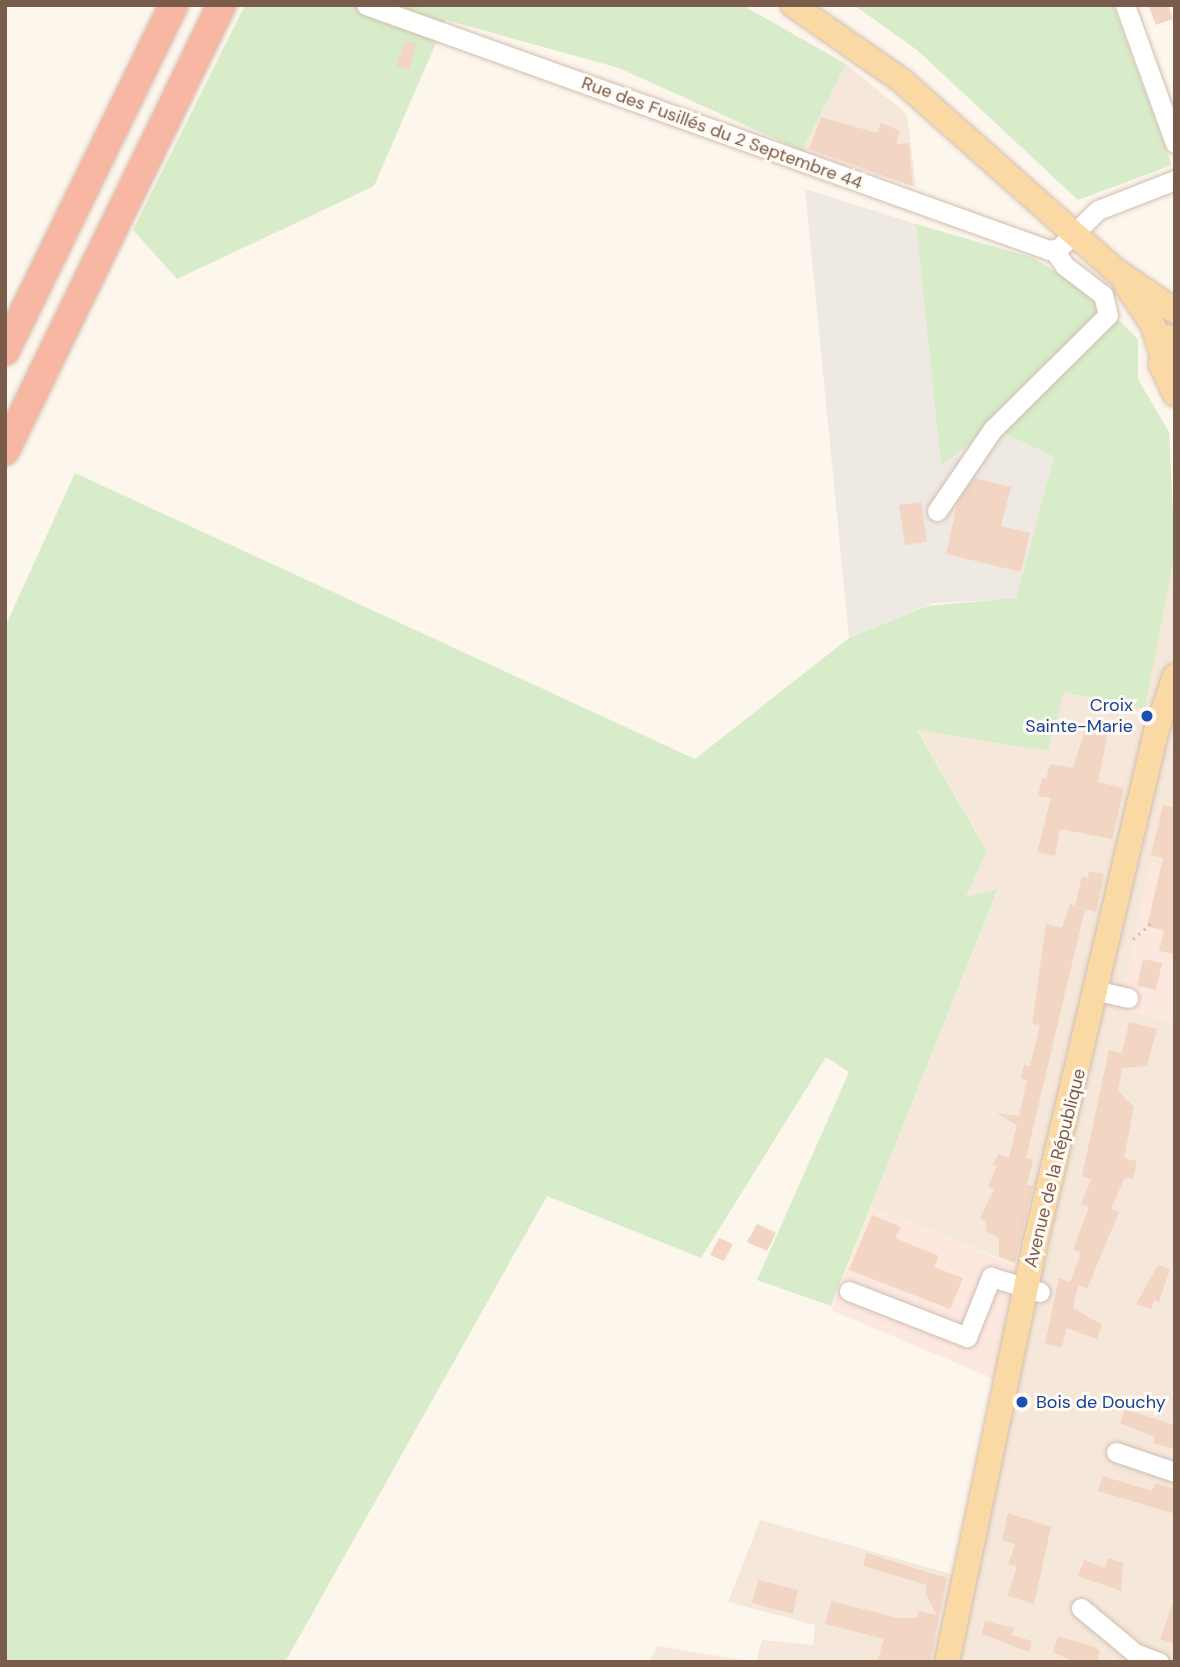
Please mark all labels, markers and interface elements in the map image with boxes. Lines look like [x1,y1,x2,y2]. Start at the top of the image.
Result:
street label: Rue des Fusillés du 2 Septembre 44 [579,72,865,194]
place label: Croix Sainte-Marie [1025,695,1133,738]
marker: Croix Sainte-Marie [1139,708,1155,724]
street label: Avenue de la République [1020,1066,1090,1270]
place label: Bois de Douchy [1036,1391,1166,1413]
marker: Bois de Douchy [1014,1394,1030,1410]

